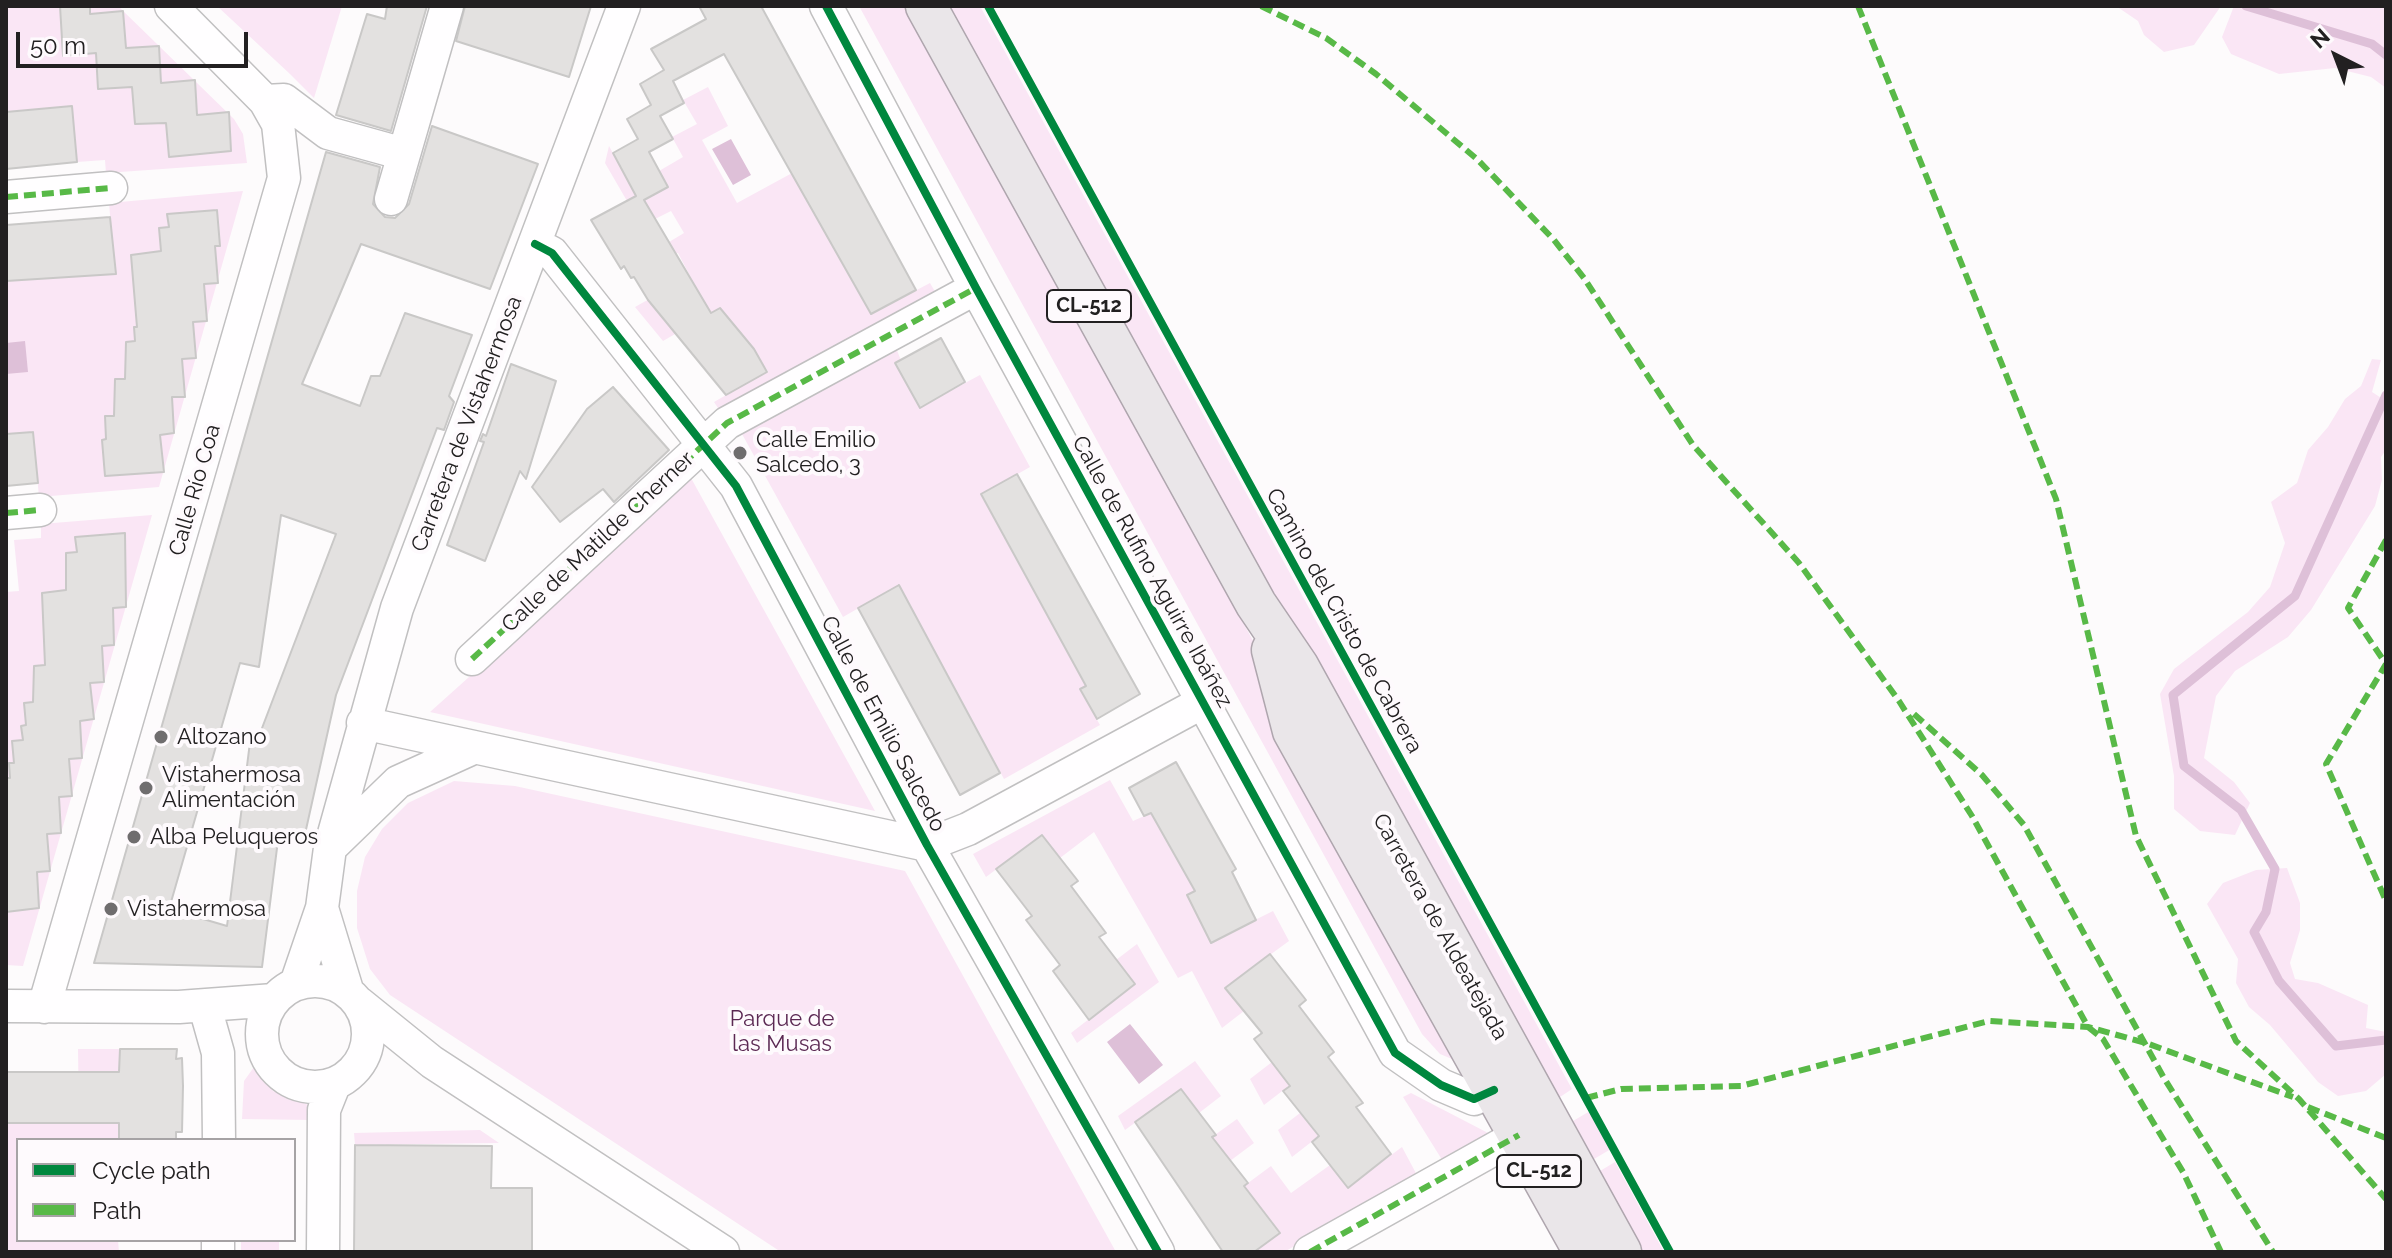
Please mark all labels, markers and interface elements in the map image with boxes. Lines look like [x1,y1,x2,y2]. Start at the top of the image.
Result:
scale bar [20,16,252,66]
north arrow [2296,16,2376,96]
text: N [2305,23,2335,53]
text: 50 m [30,31,86,60]
road number: CL-512 [1047,290,1131,322]
street label: Carretera de Vistahermosa [406,292,528,556]
street label: Calle Río Coa [164,421,226,559]
place label: Calle Emilio Salcedo, 3 [756,427,876,478]
street label: Calle de Rufino Aguirre Ibáñez [1066,431,1238,713]
marker: Calle Emilio Salcedo, 3 [731,444,749,462]
street label: Calle de Matilde Cherner [496,446,700,638]
street label: Camino del Cristo de Cabrera [1260,484,1428,758]
street label: Calle de Emilio Salcedo [815,612,951,836]
place label: Altozano [177,724,267,750]
marker: Altozano [152,728,170,746]
place label: Vistahermosa Alimentación [162,762,301,814]
marker: Vistahermosa Alimentación [137,779,155,797]
street label: Carretera de Aldeatejada [1367,809,1513,1045]
place label: Alba Peluqueros [150,824,318,850]
marker: Alba Peluqueros [125,828,143,846]
place label: Vistahermosa [127,896,266,922]
marker: Vistahermosa [102,900,120,918]
park label: Parque de las Musas [730,1006,834,1058]
legend [16,1138,296,1242]
road number: CL-512 [1497,1155,1581,1187]
text: Cycle path [92,1156,211,1185]
text: Path [92,1196,142,1225]

